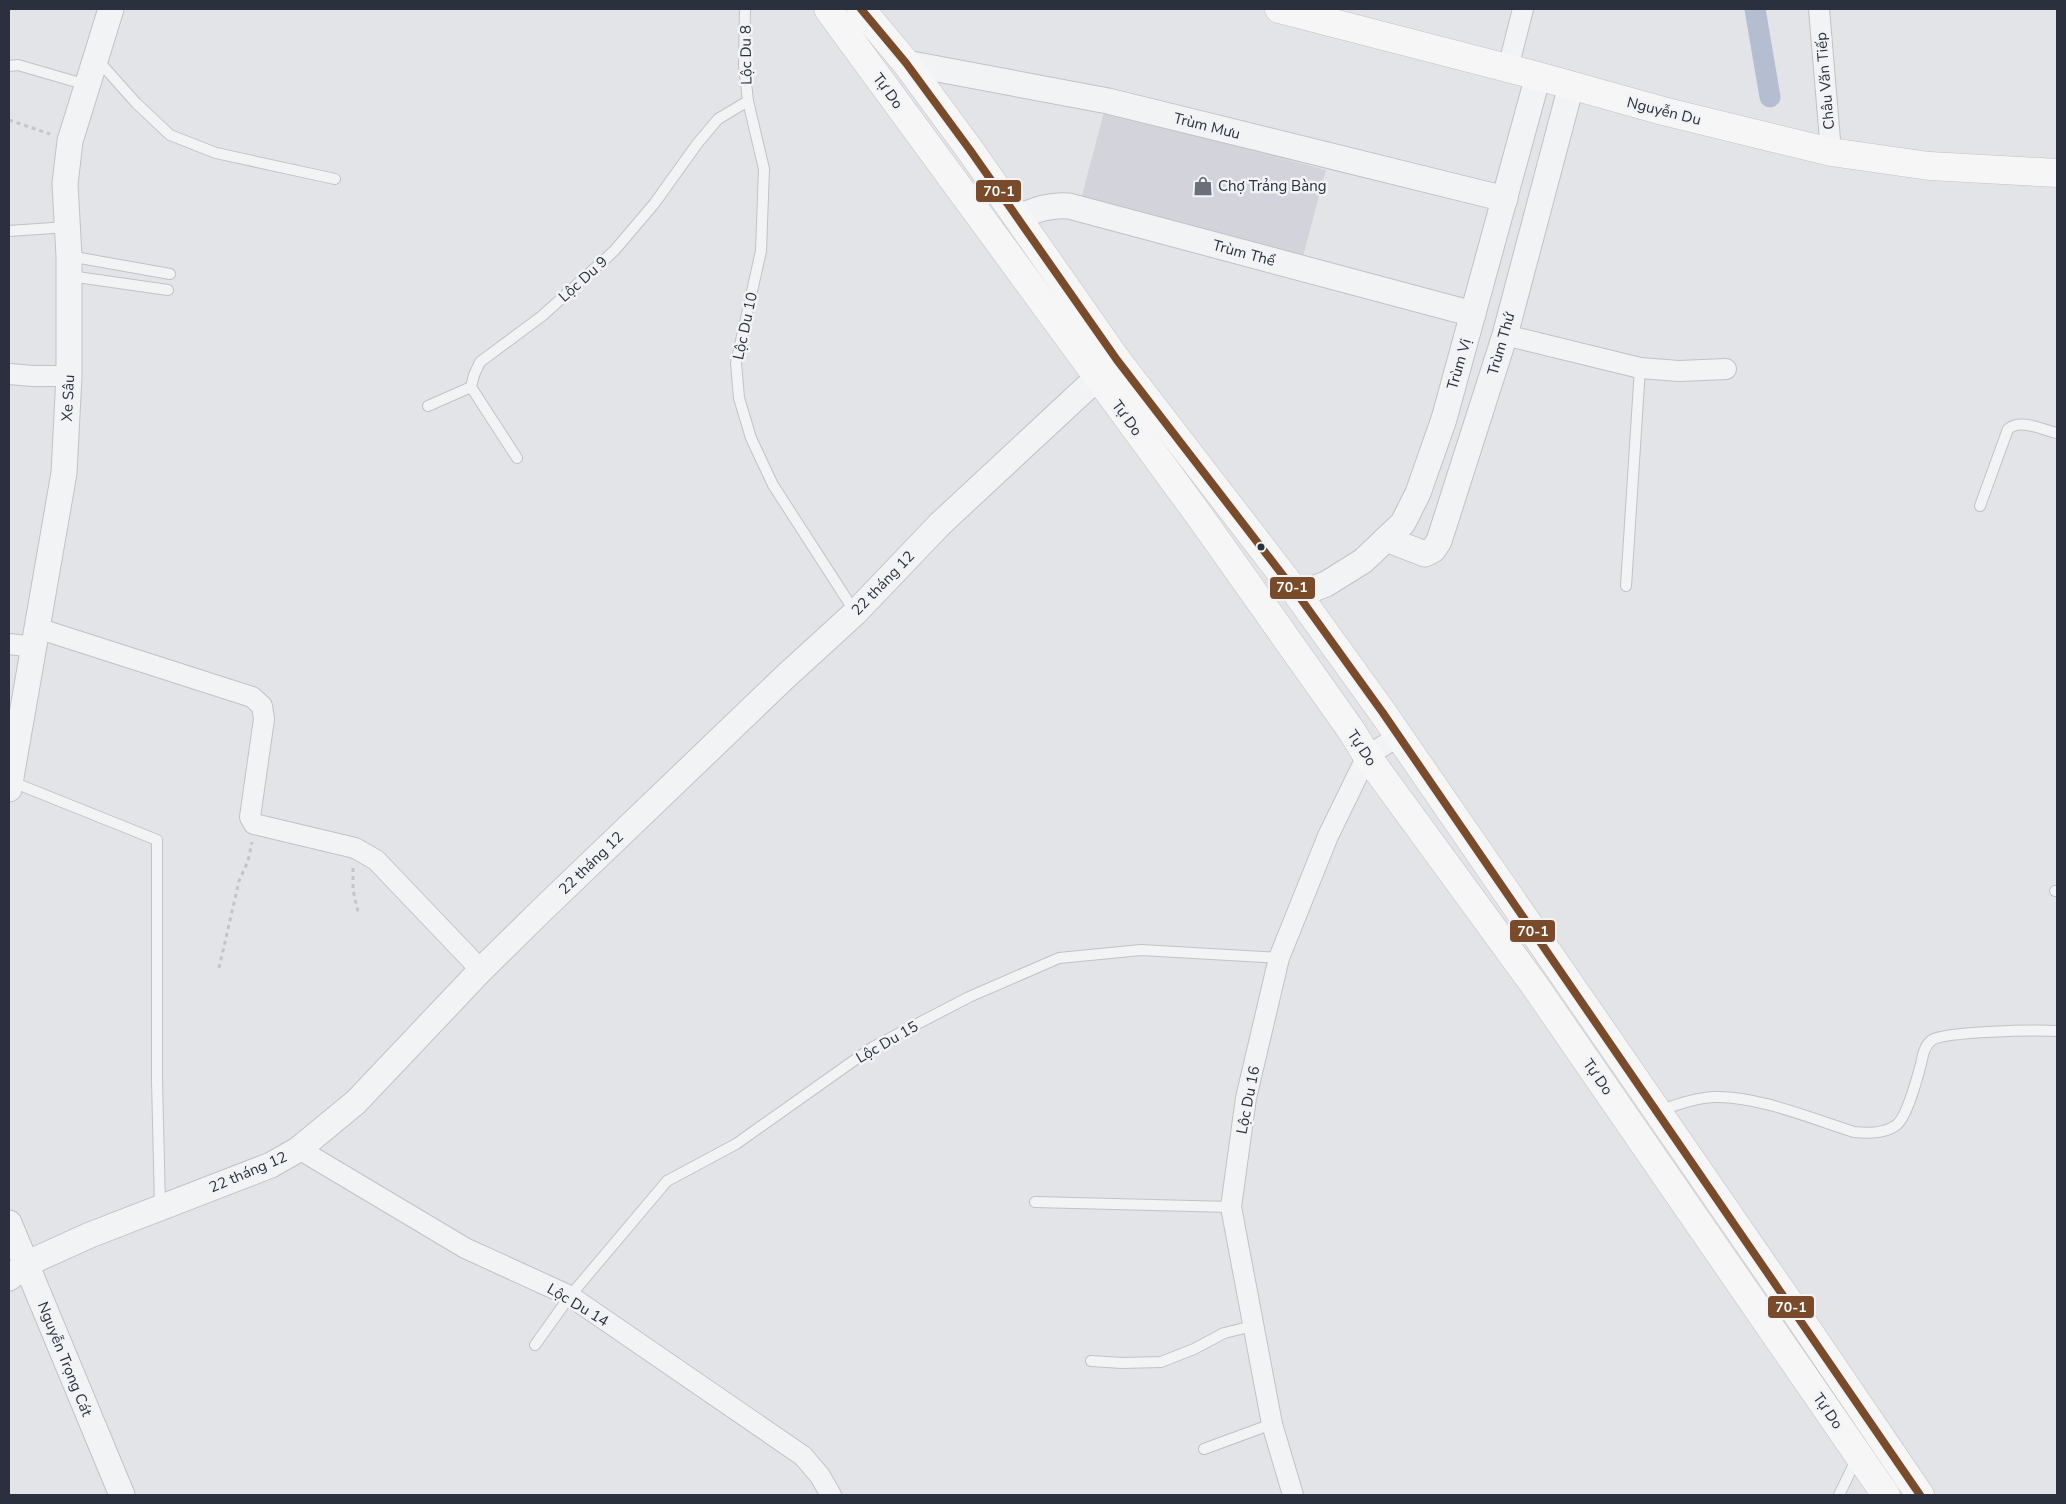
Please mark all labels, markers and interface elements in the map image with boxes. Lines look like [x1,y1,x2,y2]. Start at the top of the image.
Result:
street label: Lộc Du 8 [735,25,757,85]
street label: Châu Văn Tiếp [1811,31,1839,131]
street label: Tự Do [868,69,908,113]
street label: Nguyễn Du [1625,92,1703,130]
street label: Trùm Mưu [1172,108,1242,144]
shop icon: Chợ Trảng Bàng [1192,175,1214,197]
place label: Chợ Trảng Bàng [1218,176,1327,196]
line badge: 70-1 [975,179,1022,203]
text: 70-1 [983,182,1015,201]
street label: Trùm Thể [1211,235,1277,271]
street label: Lộc Du 9 [554,252,612,306]
street label: Lộc Du 10 [728,290,762,362]
street label: Trùm Thứ [1483,309,1520,378]
street label: Trùm Vị [1442,336,1476,392]
street label: Xe Sâu [57,374,79,422]
street label: Tự Do [1107,396,1147,440]
unlabelled marker [1256,542,1266,552]
street label: 22 tháng 12 [847,546,919,620]
line badge: 70-1 [1269,576,1316,600]
text: 70-1 [1276,578,1308,597]
street label: Tự Do [1343,726,1381,770]
street label: 22 tháng 12 [554,827,628,899]
line badge: 70-1 [1509,919,1556,943]
text: 70-1 [1517,922,1549,941]
street label: Lộc Du 15 [852,1016,922,1068]
street label: Tự Do [1578,1055,1618,1099]
street label: Lộc Du 16 [1232,1064,1264,1136]
street label: 22 tháng 12 [206,1147,290,1197]
street label: Lộc Du 14 [543,1279,613,1331]
line badge: 70-1 [1767,1295,1815,1319]
text: 70-1 [1775,1298,1807,1317]
street label: Nguyễn Trọng Cát [33,1299,97,1420]
street label: Tự Do [1808,1389,1848,1433]

